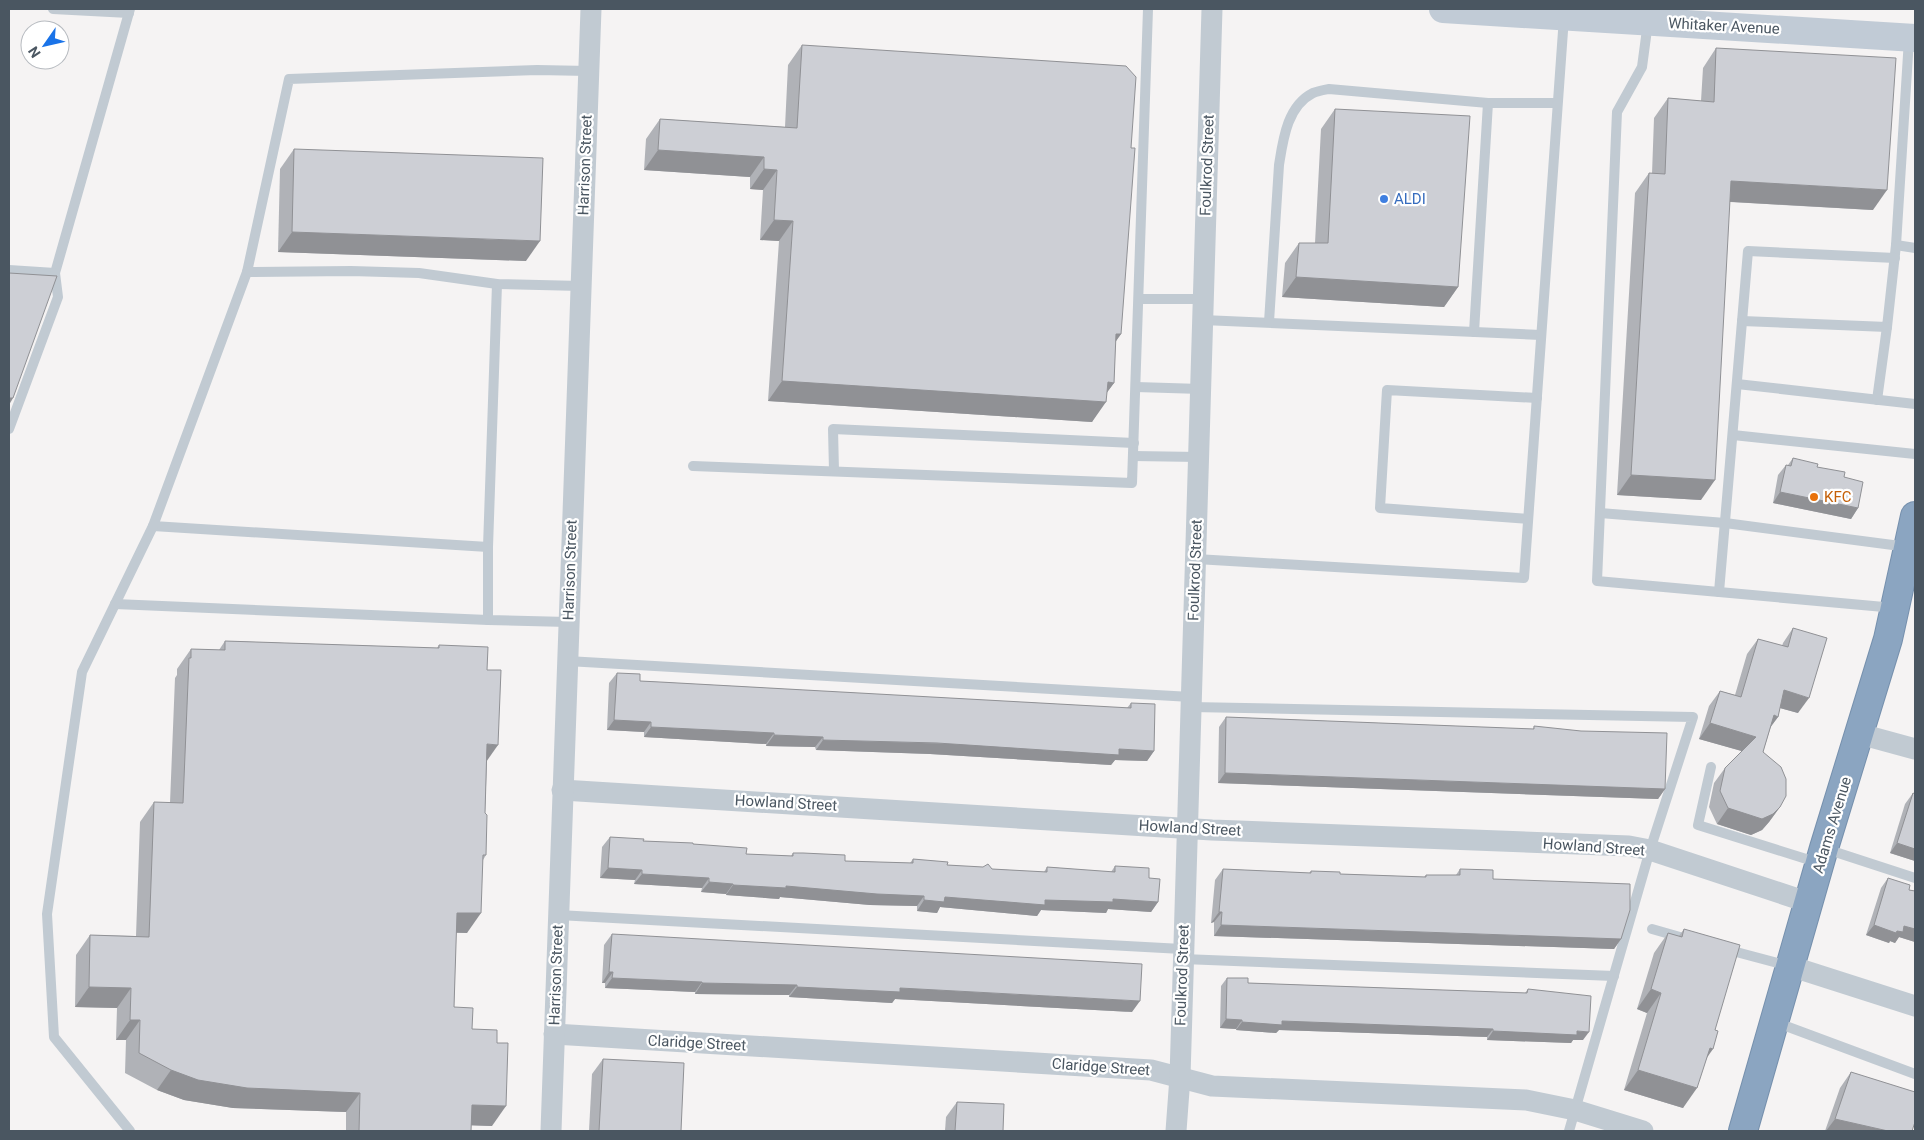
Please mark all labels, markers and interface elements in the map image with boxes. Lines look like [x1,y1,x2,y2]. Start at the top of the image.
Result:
street label: Whitaker Avenue [1668,14,1780,38]
north arrow [20,20,70,70]
text: N [25,44,44,61]
street label: Harrison Street [574,114,596,216]
street label: Foulkrod Street [1196,114,1218,216]
place label: ALDI [1394,190,1426,208]
marker: ALDI [1378,193,1390,205]
place label: KFC [1824,488,1852,506]
marker: KFC [1808,491,1820,503]
street label: Harrison Street [559,519,581,621]
street label: Foulkrod Street [1184,519,1206,621]
street label: Adams Avenue [1809,774,1855,875]
street label: Howland Street [734,791,838,815]
street label: Howland Street [1138,816,1242,840]
street label: Howland Street [1542,834,1646,860]
street label: Harrison Street [545,924,567,1026]
street label: Foulkrod Street [1171,924,1193,1026]
street label: Claridge Street [647,1031,747,1055]
street label: Claridge Street [1051,1055,1151,1079]

